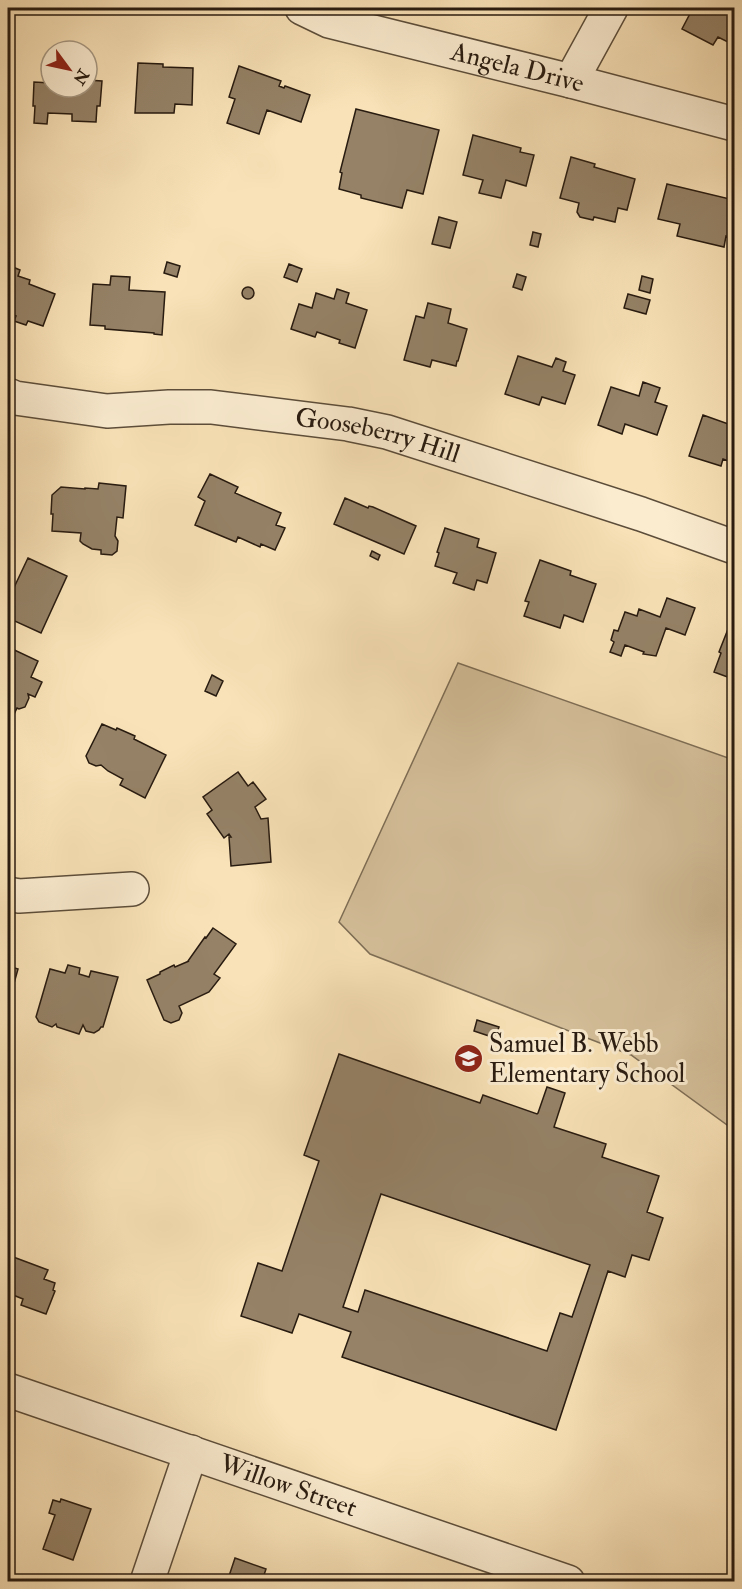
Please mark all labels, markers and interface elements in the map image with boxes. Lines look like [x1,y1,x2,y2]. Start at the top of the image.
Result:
street label: Angela Drive [446,36,587,100]
north arrow [39,39,99,99]
text: N [68,64,94,89]
street label: Gooseberry Hill [294,402,464,471]
place label: Samuel B. Webb Elementary School [489,1028,686,1090]
school or university icon: Samuel B. Webb Elementary School [452,1043,484,1075]
street label: Willow Street [214,1447,361,1524]

